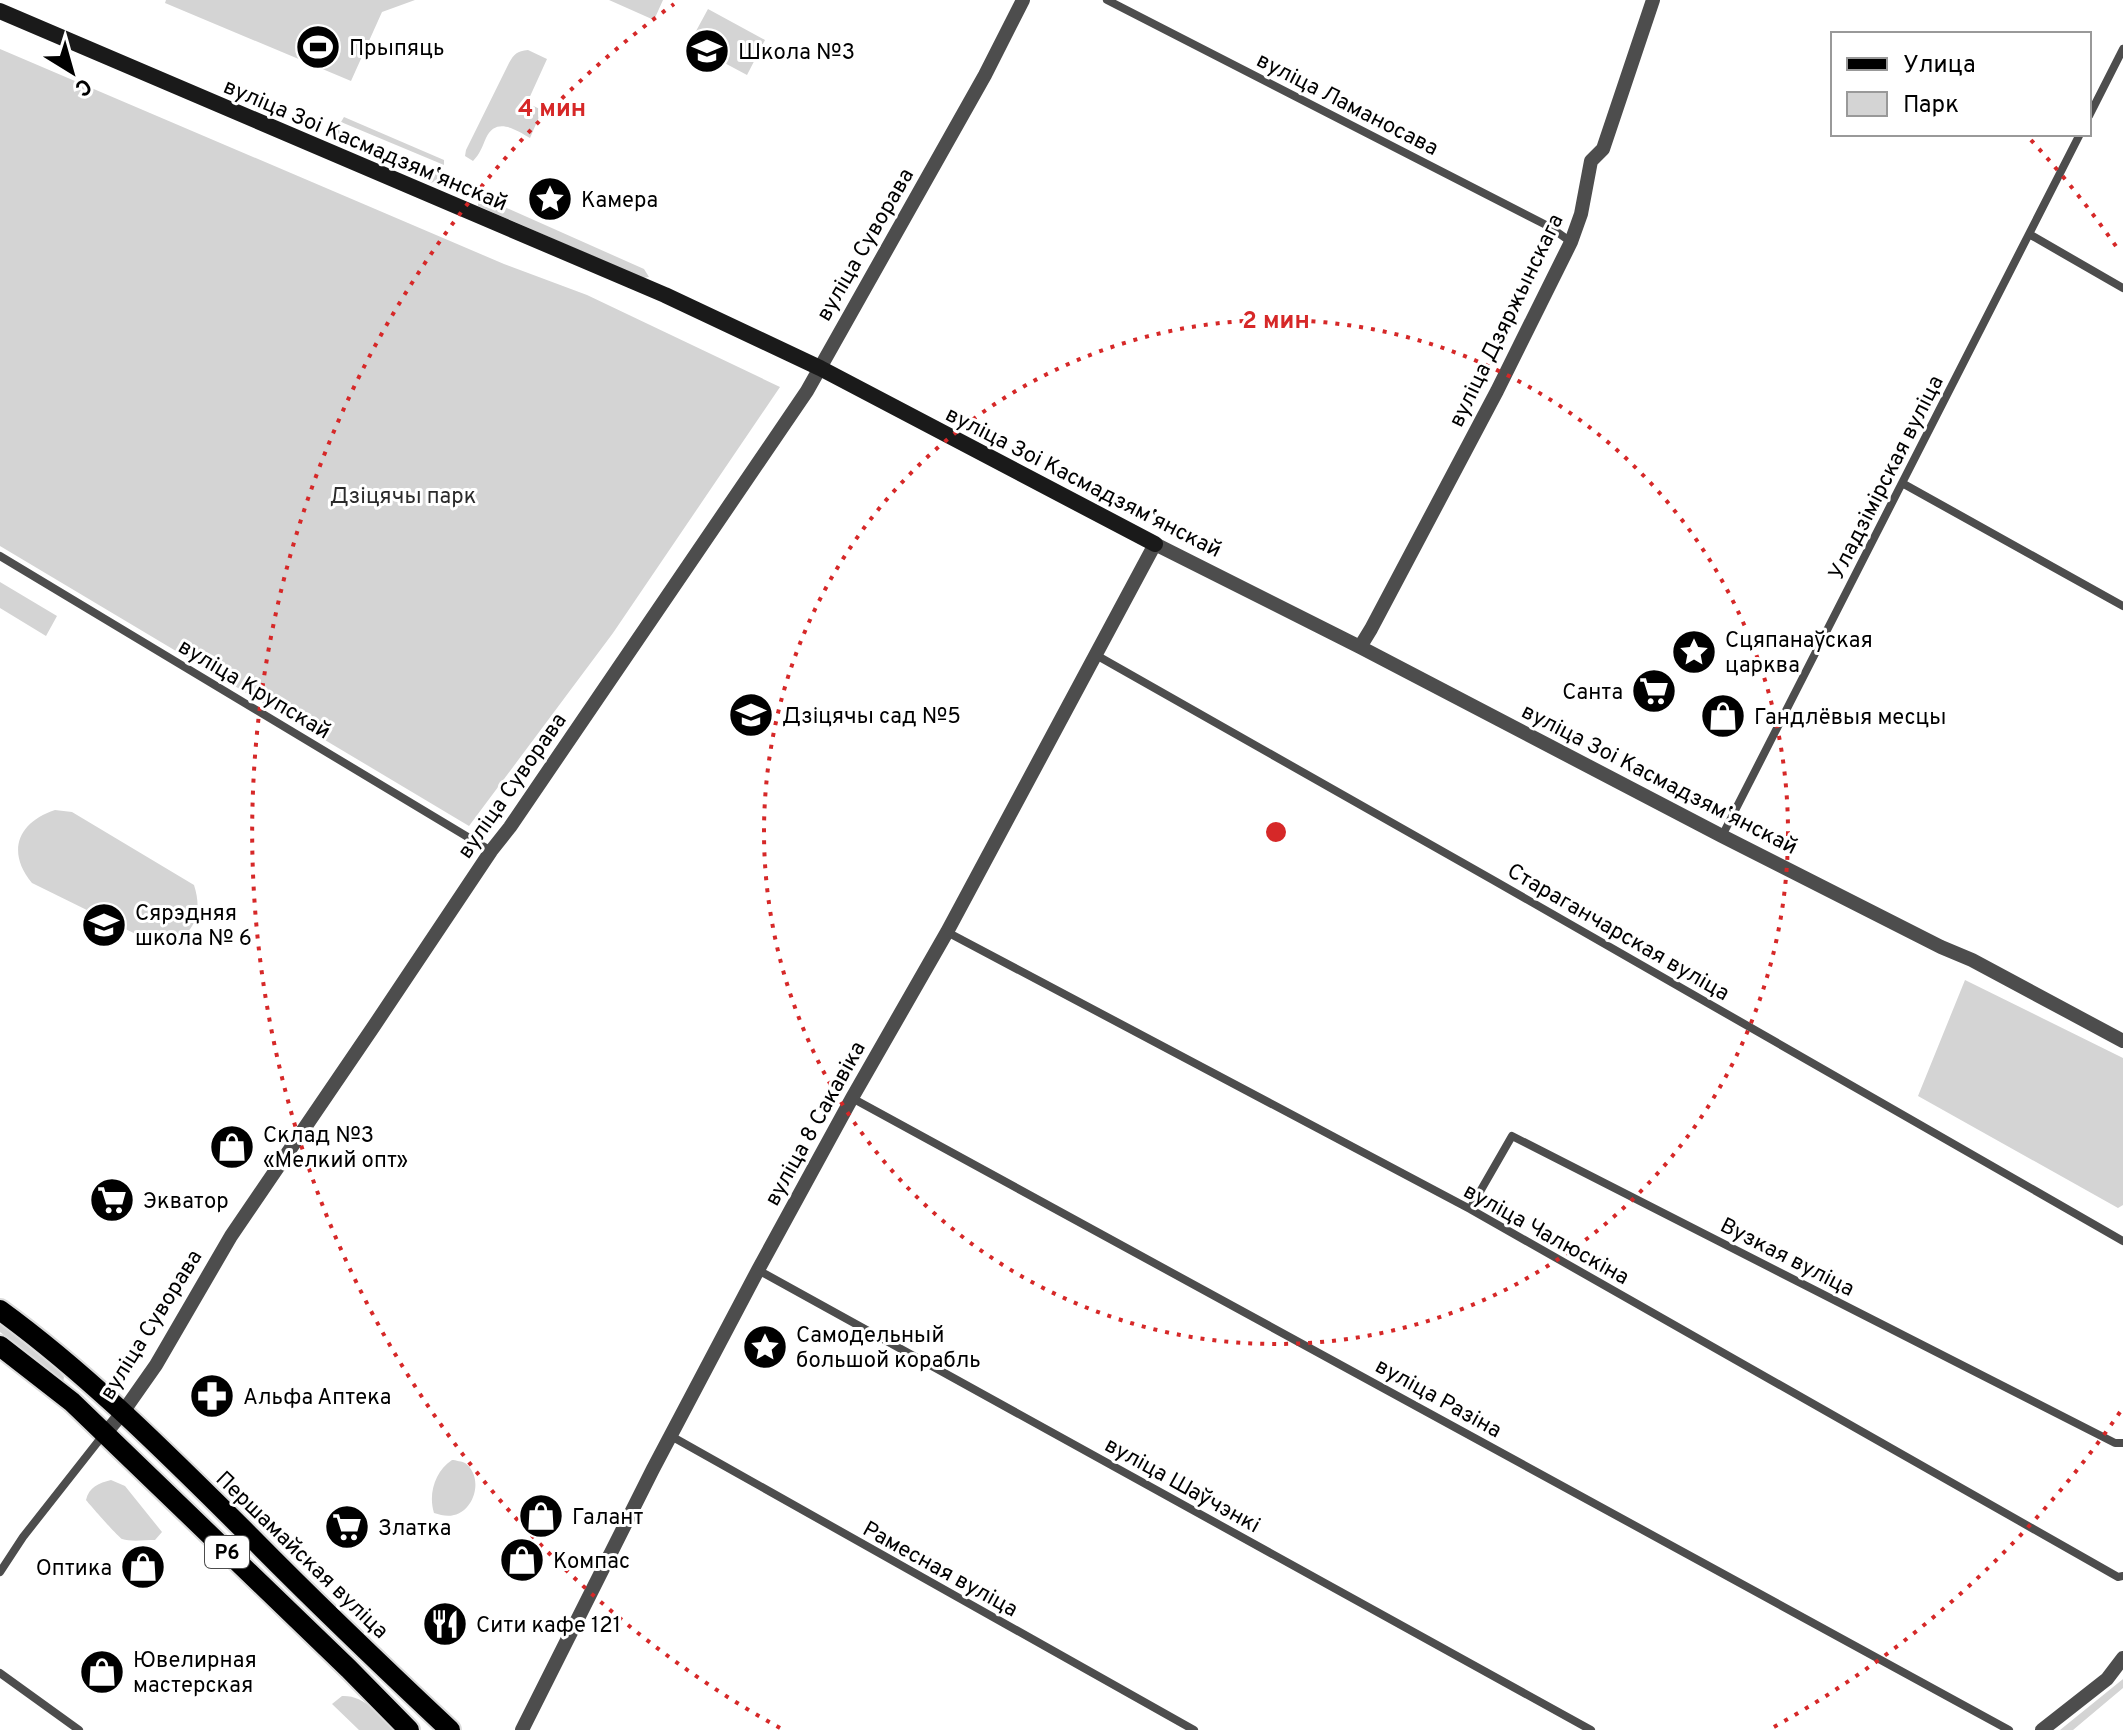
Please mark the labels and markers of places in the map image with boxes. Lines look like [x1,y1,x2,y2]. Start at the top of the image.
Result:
sports icon: Прыпяць [294,23,342,71]
school or university icon: Школа №3 [683,27,731,75]
place label: Прыпяць [349,36,444,63]
place label: Школа №3 [738,40,855,67]
place icon: Камера [526,175,574,223]
place label: Камера [581,188,658,215]
place icon: Сцяпанаўская царква [1670,628,1718,676]
place label: Сцяпанаўская царква [1725,628,1873,680]
supermarket icon: Санта [1630,667,1678,715]
place label: Санта [1562,680,1623,707]
school or university icon: Дзіцячы сад №5 [727,691,775,739]
shop icon: Гандлёвыя месцы [1699,692,1747,740]
place label: Дзіцячы сад №5 [782,704,961,731]
place label: Гандлёвыя месцы [1754,705,1946,732]
centre of rings [1262,818,1290,846]
school or university icon: Сярэдняя школа № 6 [80,901,128,949]
place label: Сярэдняя школа № 6 [135,901,252,953]
shop icon: Склад №3 «Мелкий опт» [208,1123,256,1171]
place label: Склад №3 «Мелкий опт» [263,1123,408,1175]
supermarket icon: Экватор [88,1176,136,1224]
place label: Экватор [143,1189,229,1216]
place icon: Самодельный большой корабль [741,1323,789,1371]
place label: Самодельный большой корабль [796,1323,981,1375]
pharmacy icon: Альфа Аптека [188,1372,236,1420]
place label: Альфа Аптека [243,1385,391,1412]
shop icon: Галант [517,1492,565,1540]
supermarket icon: Златка [323,1503,371,1551]
place label: Галант [572,1505,643,1532]
place label: Златка [378,1516,451,1543]
shop icon: Компас [498,1536,546,1584]
shop icon: Оптика [119,1543,167,1591]
place label: Компас [553,1549,630,1576]
place label: Оптика [36,1556,112,1583]
restaurant icon: Сити кафе 121 [421,1600,469,1648]
place label: Сити кафе 121 [476,1613,621,1640]
shop icon: Ювелирная мастерская [78,1648,126,1696]
place label: Ювелирная мастерская [133,1648,257,1700]

